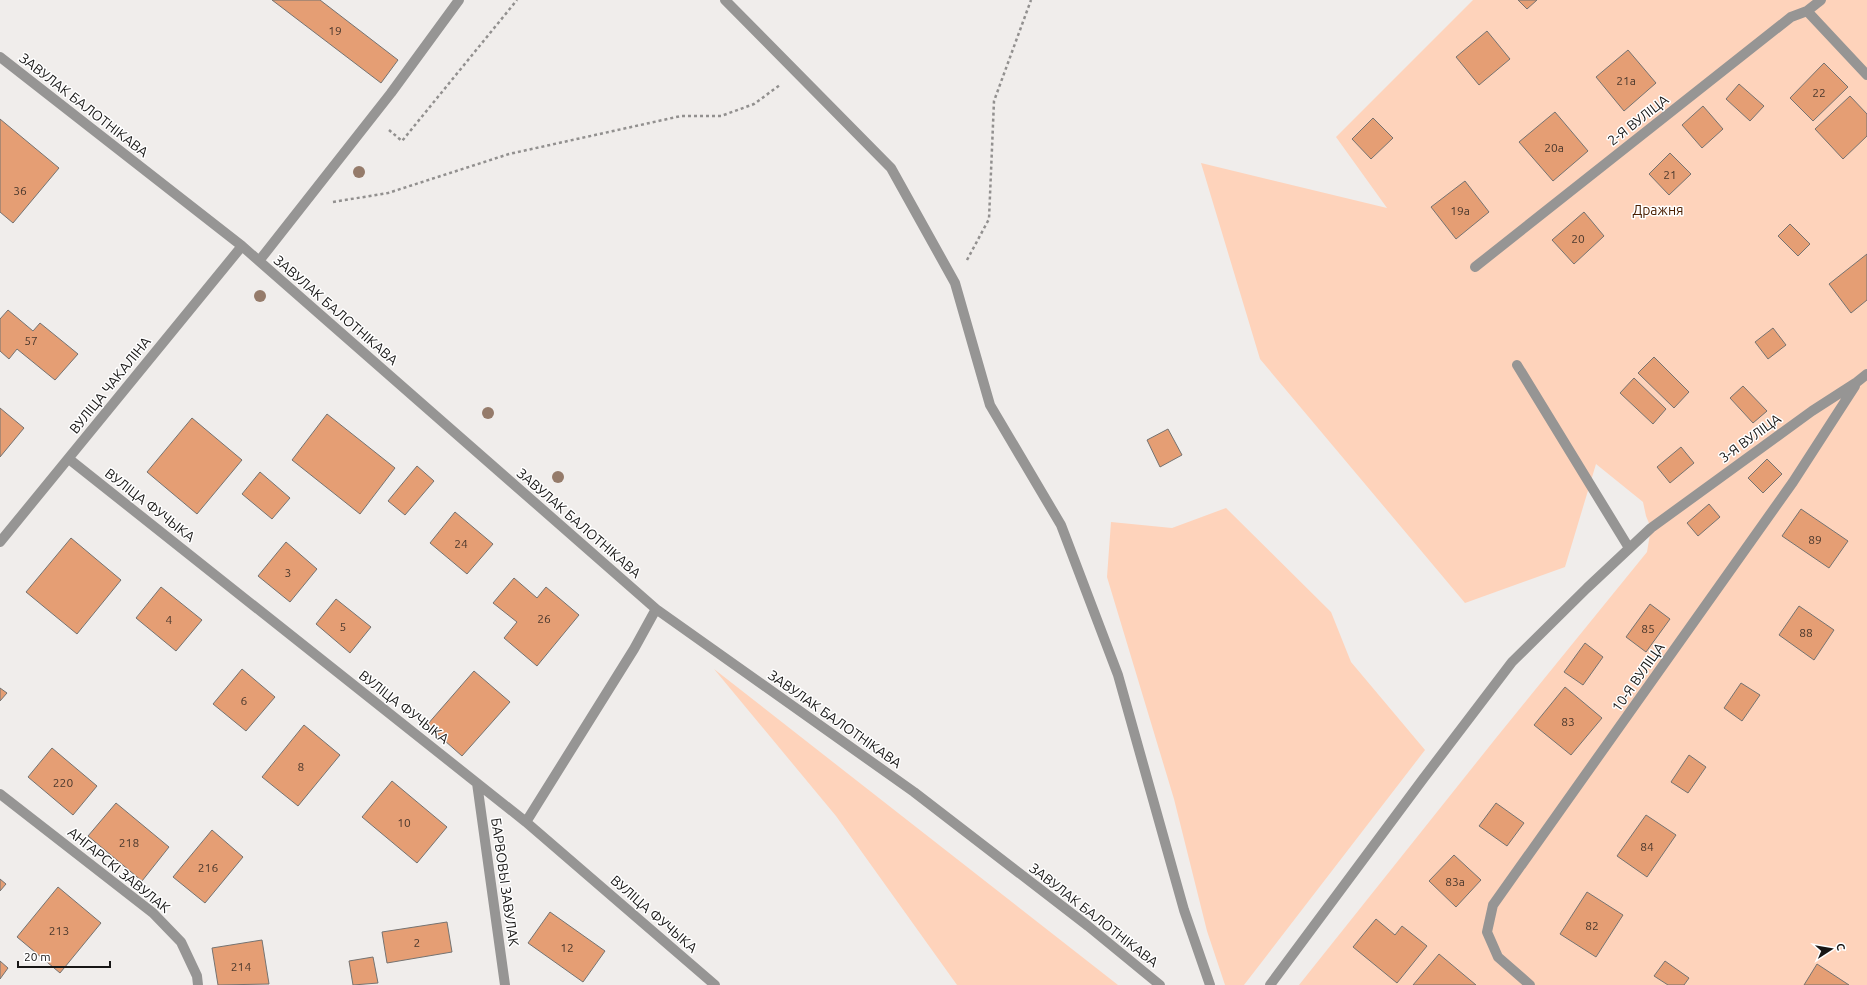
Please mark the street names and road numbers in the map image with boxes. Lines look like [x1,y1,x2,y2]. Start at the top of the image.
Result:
street label: ЗАВУЛАК БАЛОТНІКАВА [16,50,152,160]
street label: 2-Я ВУЛІЦА [1605,91,1671,149]
street label: ЗАВУЛАК БАЛОТНІКАВА [271,252,401,368]
street label: ВУЛІЦА ЧАКАЛІНА [66,333,154,437]
street label: 3-Я ВУЛІЦА [1716,410,1784,466]
street label: ВУЛІЦА ФУЧЫКА [102,465,198,545]
street label: ЗАВУЛАК БАЛОТНІКАВА [514,465,644,581]
street label: 10-Я ВУЛІЦА [1608,640,1668,714]
street label: ВУЛІЦА ФУЧЫКА [356,667,452,747]
street label: ЗАВУЛАК БАЛОТНІКАВА [765,667,905,771]
street label: БАРВОВЫ ЗАВУЛАК [488,817,522,948]
street label: АНГАРСКІ ЗАВУЛАК [65,824,174,916]
street label: ЗАВУЛАК БАЛОТНІКАВА [1026,860,1162,970]
street label: ВУЛІЦА ФУЧЫКА [607,872,701,956]

